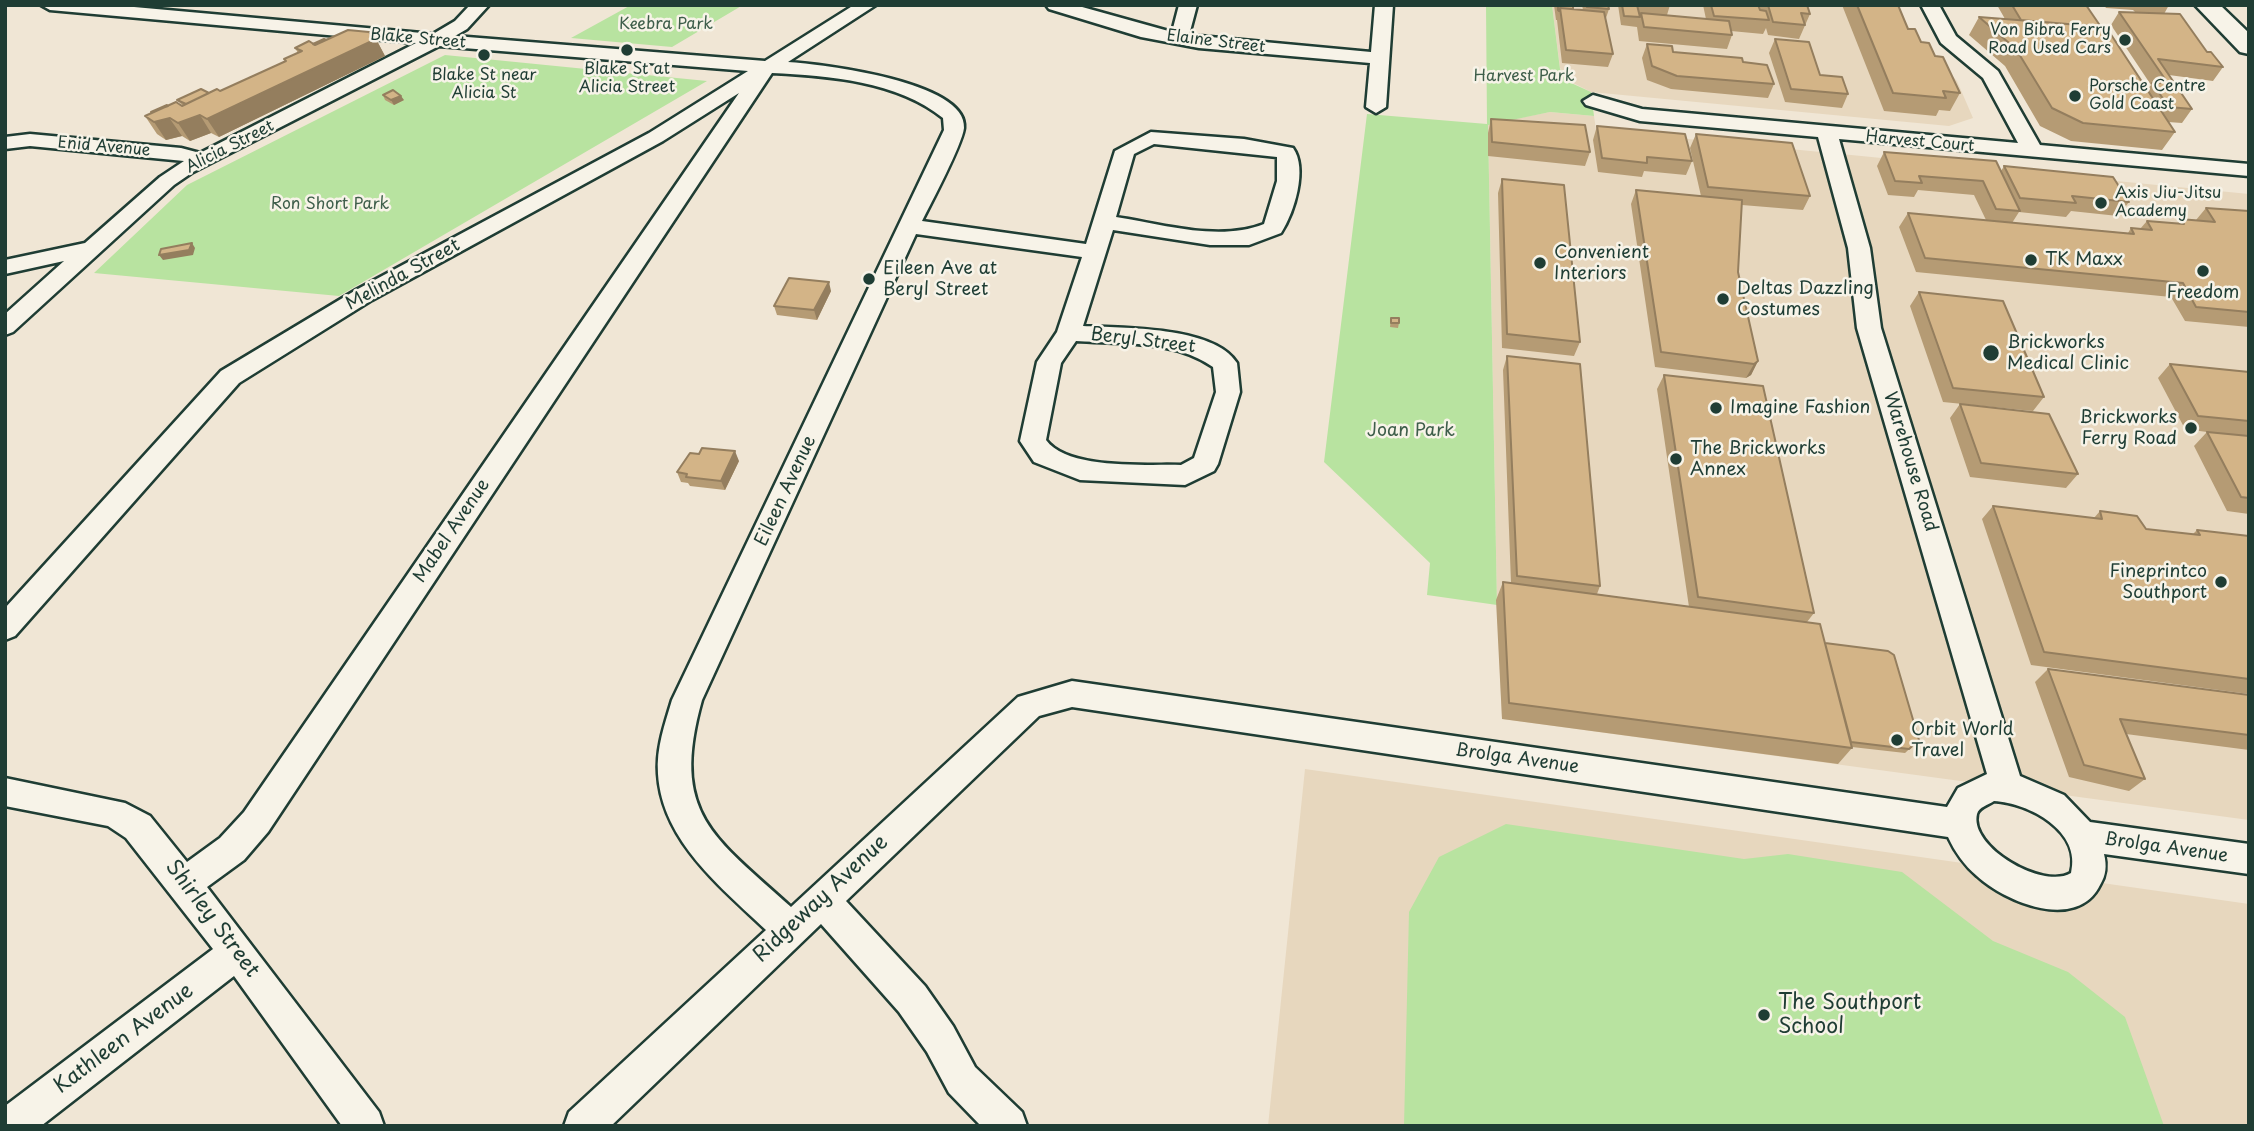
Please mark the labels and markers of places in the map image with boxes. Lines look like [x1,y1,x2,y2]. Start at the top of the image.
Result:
place label: Von Bibra Ferry Road Used Cars [1988,21,2111,59]
marker: Von Bibra Ferry Road Used Cars [2117,32,2133,48]
marker: Blake St at Alicia Street [619,42,635,58]
marker: Blake St near Alicia St [476,47,492,63]
place label: Blake St at Alicia Street [579,60,675,98]
place label: Blake St near Alicia St [431,66,537,104]
place label: Porsche Centre Gold Coast [2089,77,2206,115]
marker: Porsche Centre Gold Coast [2067,88,2083,104]
place label: Axis Jiu-Jitsu Academy [2115,184,2221,222]
marker: Axis Jiu-Jitsu Academy [2093,195,2109,211]
place label: Convenient Interiors [1554,242,1649,284]
place label: TK Maxx [2045,249,2123,271]
marker: TK Maxx [2023,252,2039,268]
marker: Convenient Interiors [1532,255,1548,271]
place label: Eileen Ave at Beryl Street [883,258,997,300]
marker: Freedom [2195,263,2211,279]
marker: Eileen Ave at Beryl Street [861,271,877,287]
place label: Deltas Dazzling Costumes [1737,278,1874,320]
place label: Freedom [2167,282,2239,304]
marker: Deltas Dazzling Costumes [1715,291,1731,307]
place label: Brickworks Medical Clinic [2007,332,2129,374]
marker: Brickworks Medical Clinic [1981,343,2001,363]
place label: Imagine Fashion [1730,397,1870,419]
marker: Imagine Fashion [1708,400,1724,416]
place label: Brickworks Ferry Road [2079,407,2177,450]
marker: Brickworks Ferry Road [2183,420,2199,436]
place label: The Brickworks Annex [1690,438,1826,480]
marker: The Brickworks Annex [1668,451,1684,467]
place label: Fineprintco Southport [2109,561,2207,604]
marker: Fineprintco Southport [2213,574,2229,590]
place label: Orbit World Travel [1911,719,2014,762]
marker: Orbit World Travel [1889,732,1905,748]
place label: The Southport School [1778,990,1921,1040]
marker: The Southport School [1756,1007,1772,1023]

